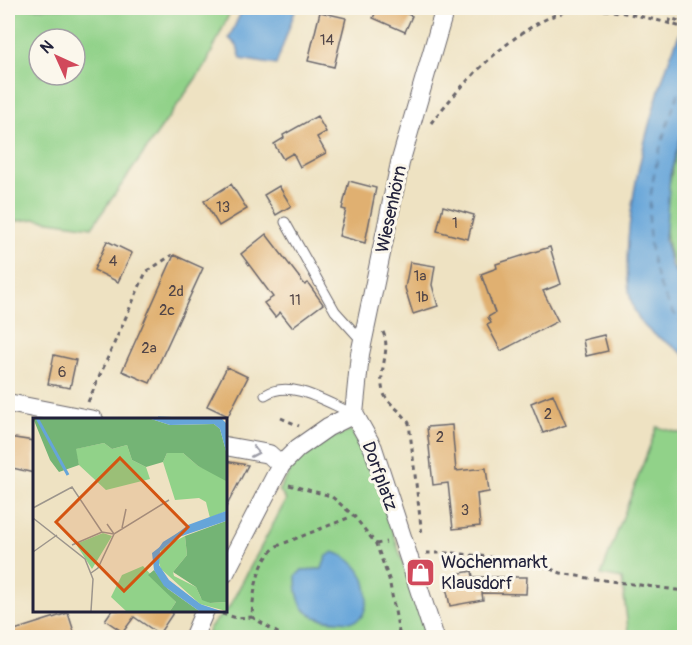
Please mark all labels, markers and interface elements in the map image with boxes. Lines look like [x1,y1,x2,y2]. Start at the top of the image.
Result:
north arrow [27,27,87,87]
house number: 14 [320,31,335,50]
text: N [36,36,58,58]
street label: Wiesenhörn [371,163,412,255]
house number: 13 [216,198,230,217]
house number: 1 [452,214,458,233]
house number: 4 [109,252,118,271]
house number: 1a [414,267,426,286]
house number: 2d [168,282,184,301]
house number: 1b [415,288,429,307]
house number: 11 [289,291,301,310]
house number: 2c [159,301,175,320]
house number: 2a [141,339,157,358]
house number: 6 [58,363,66,382]
house number: 2 [544,405,552,424]
inset map [33,418,226,612]
house number: 2 [436,428,444,447]
street label: Dorfplatz [356,438,403,514]
one-way arrow [250,445,260,458]
house number: 3 [461,501,469,520]
place label: Wochenmarkt Klausdorf [441,551,549,595]
shop icon: Wochenmarkt Klausdorf [404,556,436,588]

